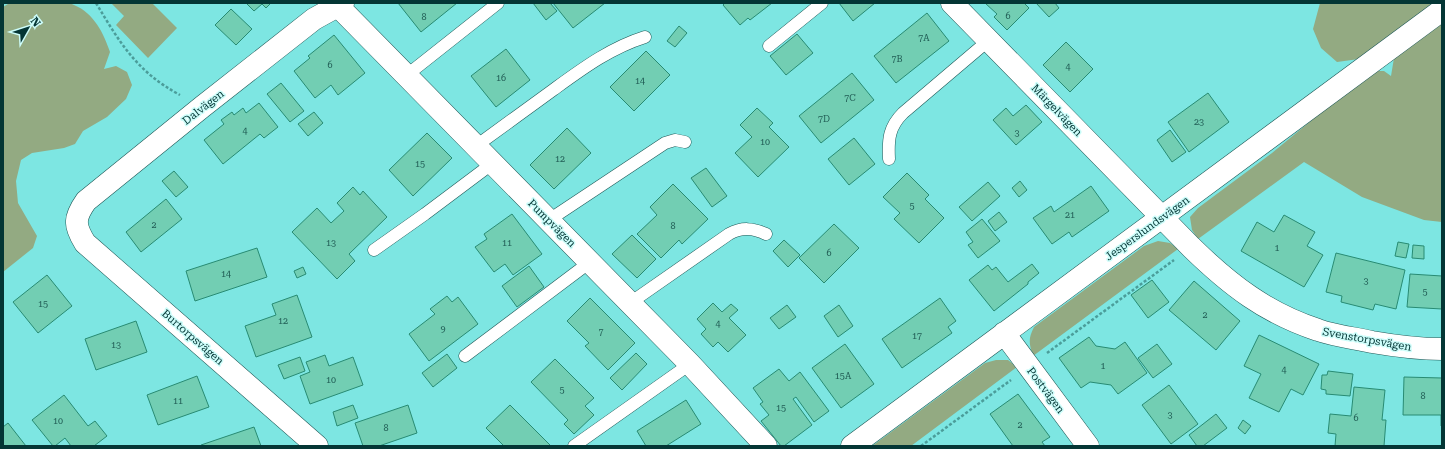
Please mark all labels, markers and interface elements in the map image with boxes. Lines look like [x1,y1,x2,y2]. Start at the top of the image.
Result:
north arrow [8,8,48,48]
house number: 6 [1005,11,1011,21]
house number: 8 [421,12,427,22]
text: N [28,15,43,30]
house number: 7A [918,33,930,43]
house number: 7B [891,54,903,64]
house number: 6 [327,60,333,70]
house number: 4 [1065,62,1071,72]
house number: 16 [496,73,506,83]
house number: 14 [635,76,645,86]
street label: Märgelvägen [1029,82,1085,139]
street label: Dalvägen [180,87,227,128]
house number: 7C [844,93,856,103]
house number: 7D [818,114,830,124]
house number: 23 [1194,117,1204,127]
house number: 4 [242,126,248,136]
house number: 3 [1014,128,1020,138]
house number: 10 [760,137,770,147]
house number: 12 [555,154,565,164]
house number: 15 [415,159,425,169]
street label: Jesperslundsvägen [1103,193,1192,263]
street label: Pumpvägen [525,197,578,250]
house number: 5 [909,201,915,211]
house number: 21 [1065,210,1075,220]
house number: 2 [151,220,157,230]
house number: 8 [670,221,676,231]
house number: 13 [326,238,336,248]
house number: 11 [502,238,512,248]
house number: 1 [1274,243,1280,253]
house number: 6 [826,248,832,258]
house number: 14 [221,269,231,279]
house number: 3 [1363,276,1369,286]
house number: 5 [1422,287,1428,297]
house number: 15 [38,299,48,309]
street label: Burtorpsvägen [159,307,226,368]
house number: 2 [1202,310,1208,320]
house number: 12 [278,316,288,326]
house number: 4 [715,319,721,329]
house number: 9 [440,324,446,334]
street label: Svenstorpsvägen [1321,325,1412,354]
house number: 7 [598,327,604,337]
house number: 17 [912,331,922,341]
house number: 13 [111,340,121,350]
house number: 1 [1100,361,1106,371]
street label: Postvägen [1024,365,1067,416]
house number: 4 [1281,365,1287,375]
house number: 15A [835,371,852,381]
house number: 10 [326,375,336,385]
house number: 5 [559,385,565,395]
house number: 8 [1420,391,1426,401]
house number: 11 [173,396,183,406]
house number: 15 [776,403,786,413]
house number: 3 [1167,410,1173,420]
house number: 6 [1353,413,1359,423]
house number: 10 [53,416,63,426]
house number: 2 [1017,420,1023,430]
house number: 8 [383,423,389,433]

